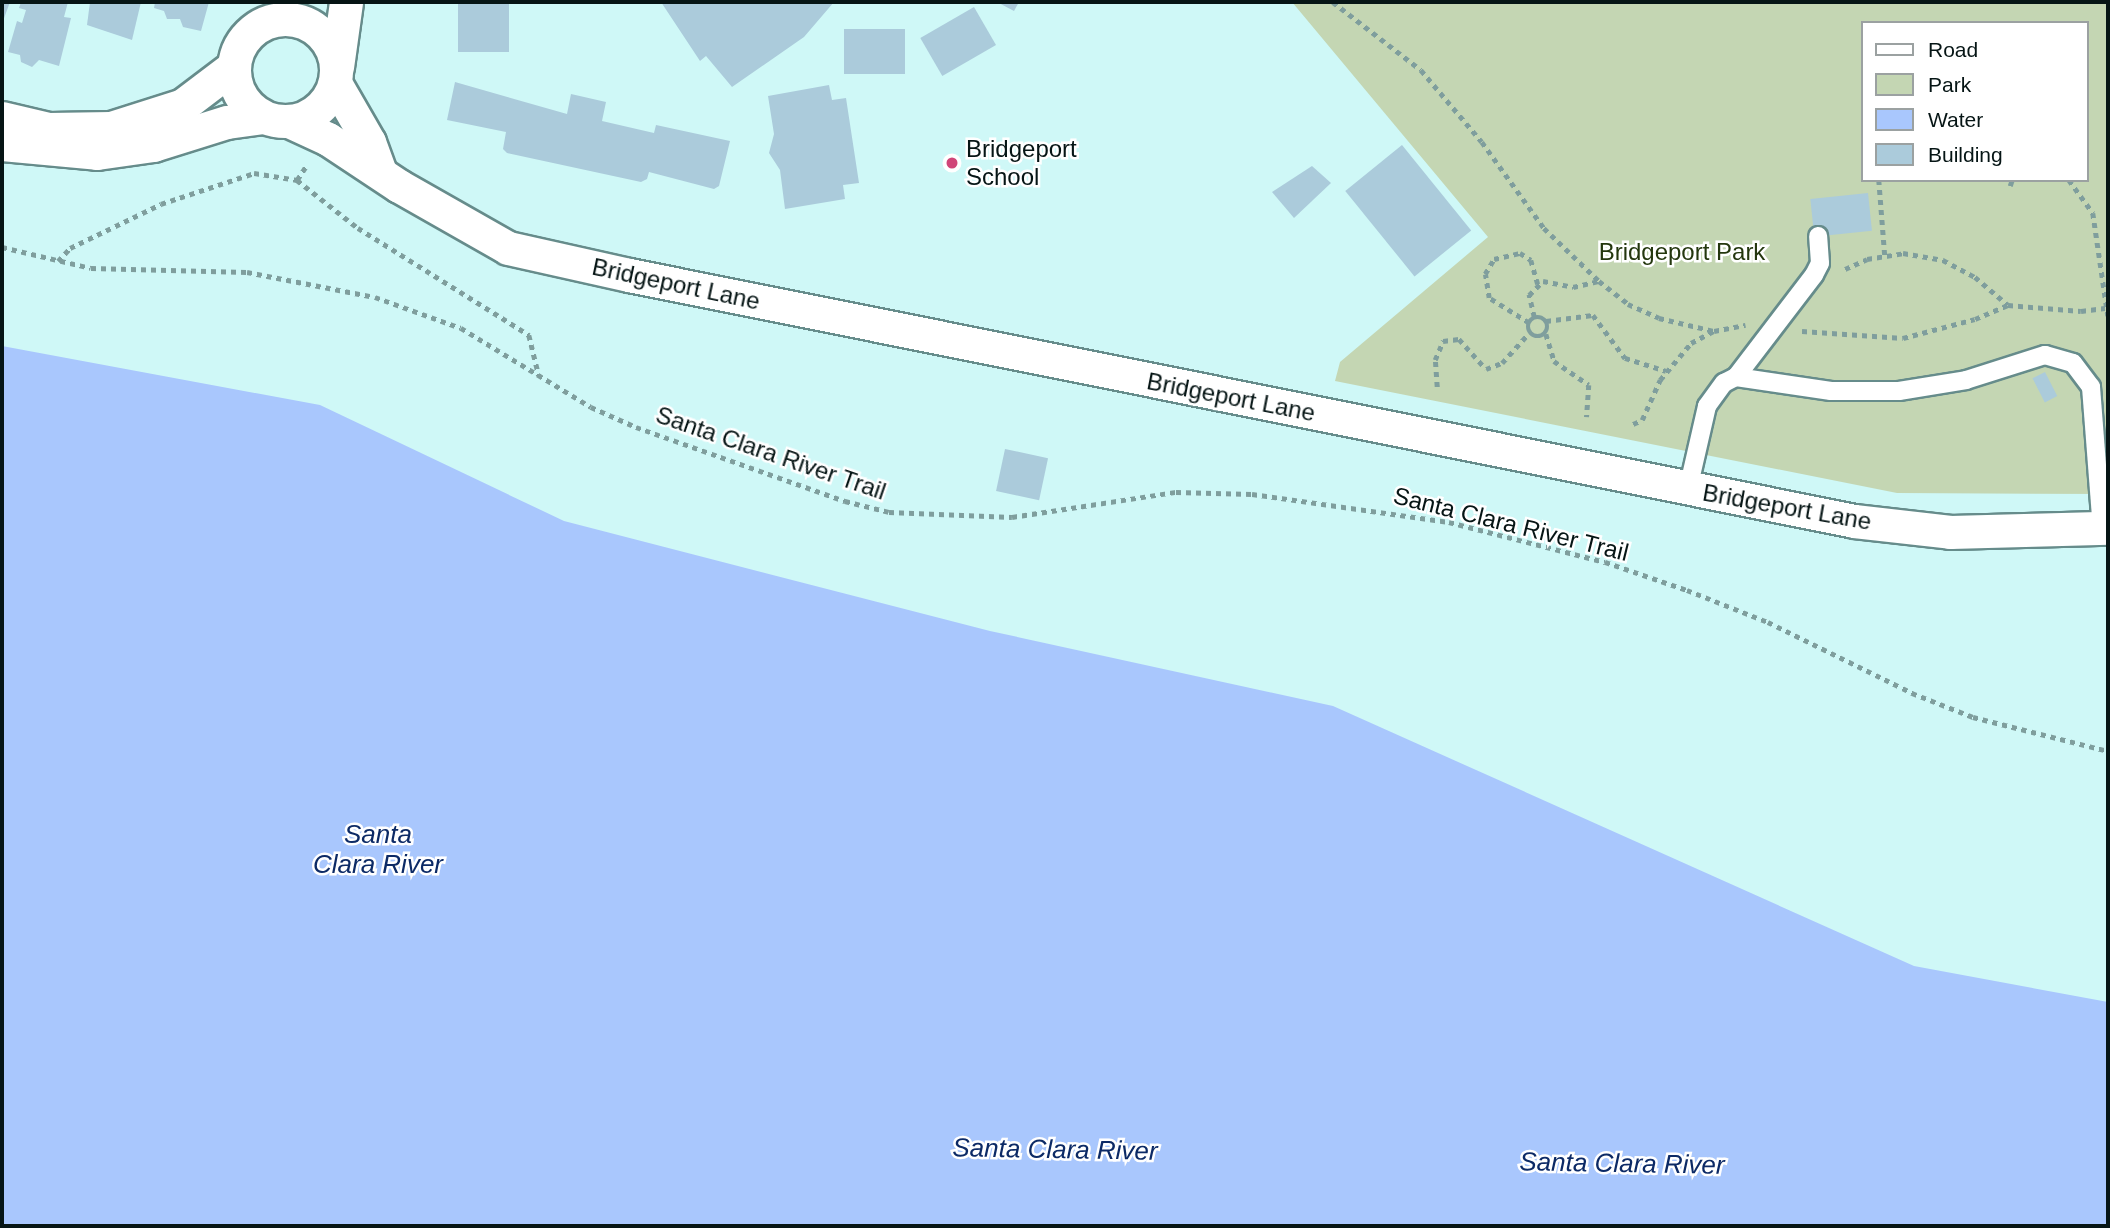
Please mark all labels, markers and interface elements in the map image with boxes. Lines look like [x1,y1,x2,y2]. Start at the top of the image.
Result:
legend [1862,21,2089,182]
text: Road [1928,38,1978,61]
text: Park [1928,73,1971,96]
text: Water [1928,108,1983,131]
place label: Bridgeport School [966,135,1077,191]
text: Building [1928,143,2003,166]
marker: Bridgeport School [944,155,960,171]
park label: Bridgeport Park [1599,238,1765,266]
street label: Bridgeport Lane [589,252,763,316]
street label: Bridgeport Lane [1144,367,1318,427]
street label: Santa Clara River Trail [652,400,890,506]
street label: Bridgeport Lane [1700,478,1874,536]
street label: Santa Clara River Trail [1390,481,1632,567]
water label: Santa Clara River [313,819,443,880]
water label: Santa Clara River [952,1133,1158,1167]
water label: Santa Clara River [1519,1147,1725,1181]

